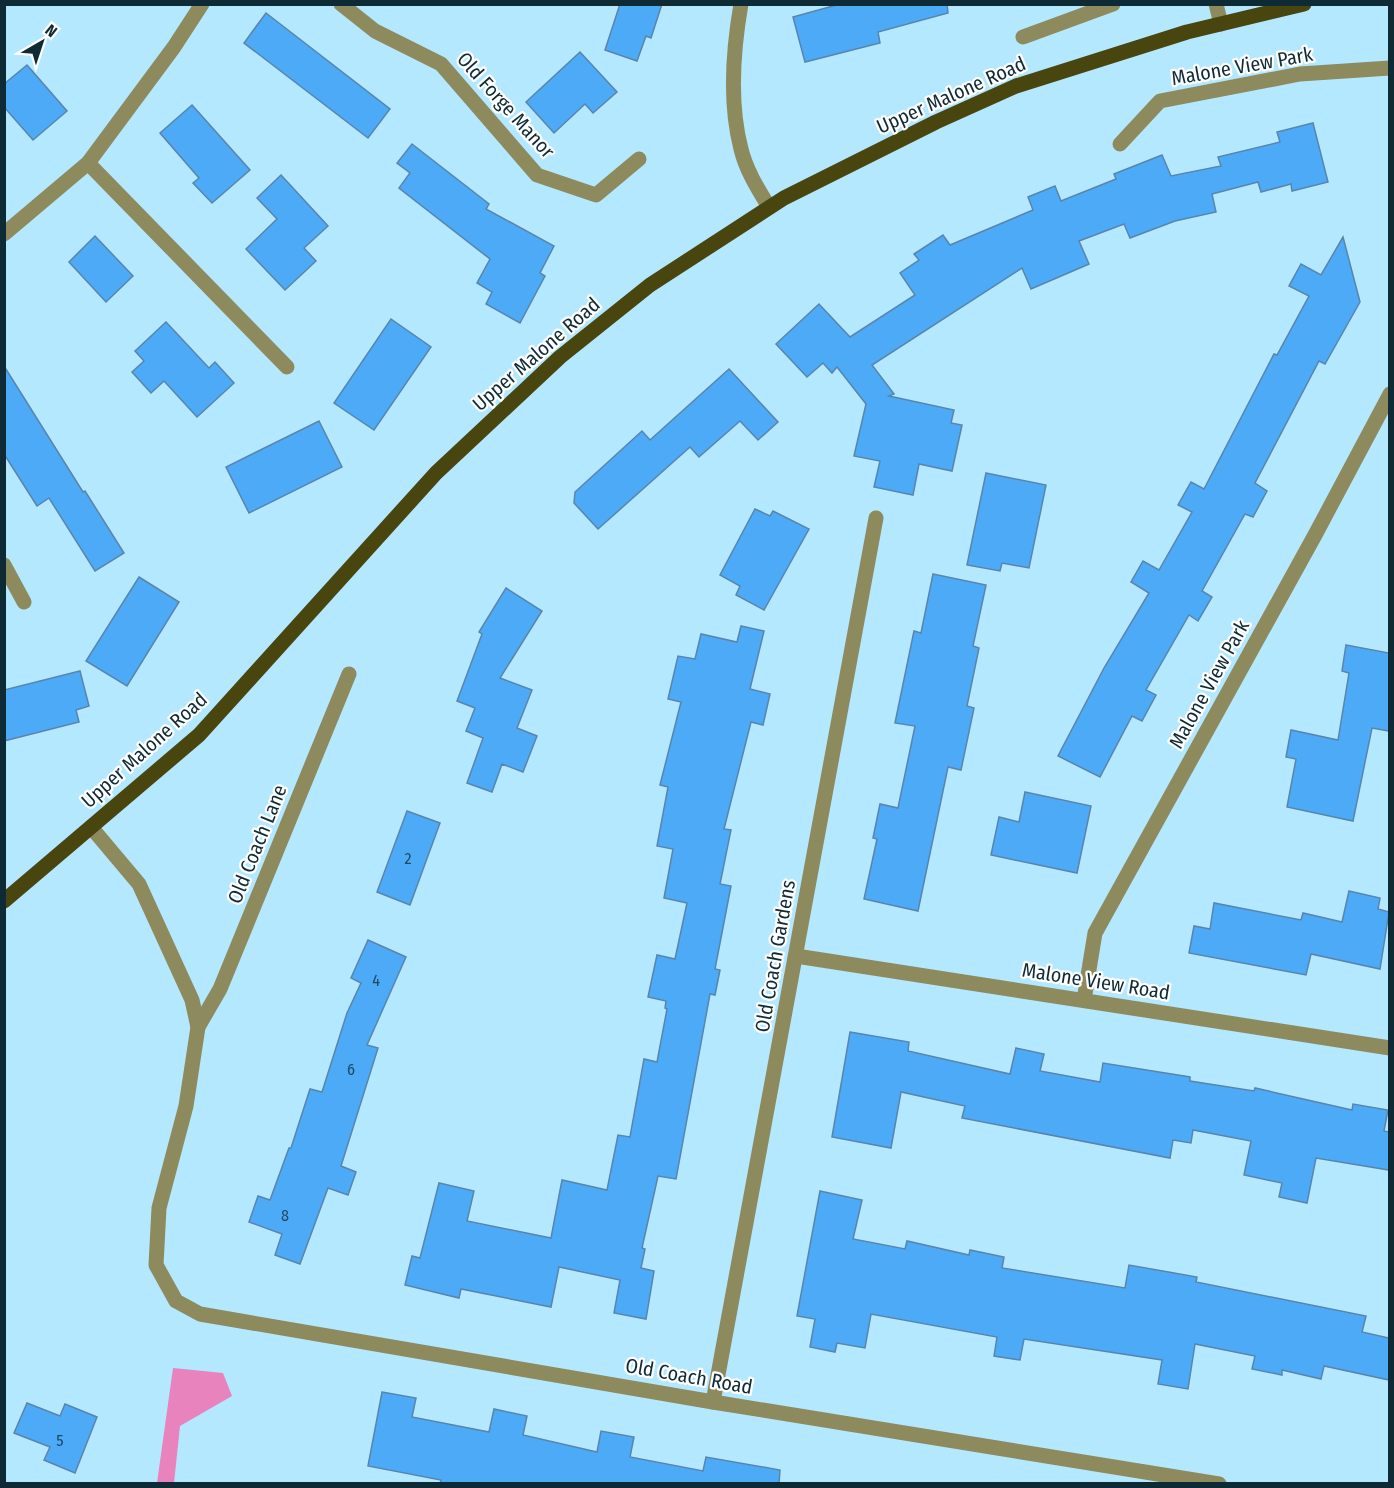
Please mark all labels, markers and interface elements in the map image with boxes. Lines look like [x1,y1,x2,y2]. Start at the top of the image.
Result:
north arrow [12,12,72,72]
text: N [41,20,61,41]
street label: Malone View Park [1169,42,1315,90]
street label: Old Forge Manor [452,47,560,163]
street label: Upper Malone Road [873,51,1029,139]
street label: Upper Malone Road [467,292,605,416]
street label: Malone View Park [1164,615,1255,752]
street label: Upper Malone Road [76,687,212,813]
street label: Old Coach Lane [222,781,292,907]
house number: 2 [404,849,412,868]
street label: Old Coach Gardens [750,878,800,1034]
street label: Malone View Road [1021,957,1171,1005]
house number: 4 [372,971,380,990]
house number: 6 [347,1060,355,1079]
house number: 8 [281,1206,289,1225]
street label: Old Coach Road [624,1353,754,1399]
house number: 5 [56,1431,64,1450]

